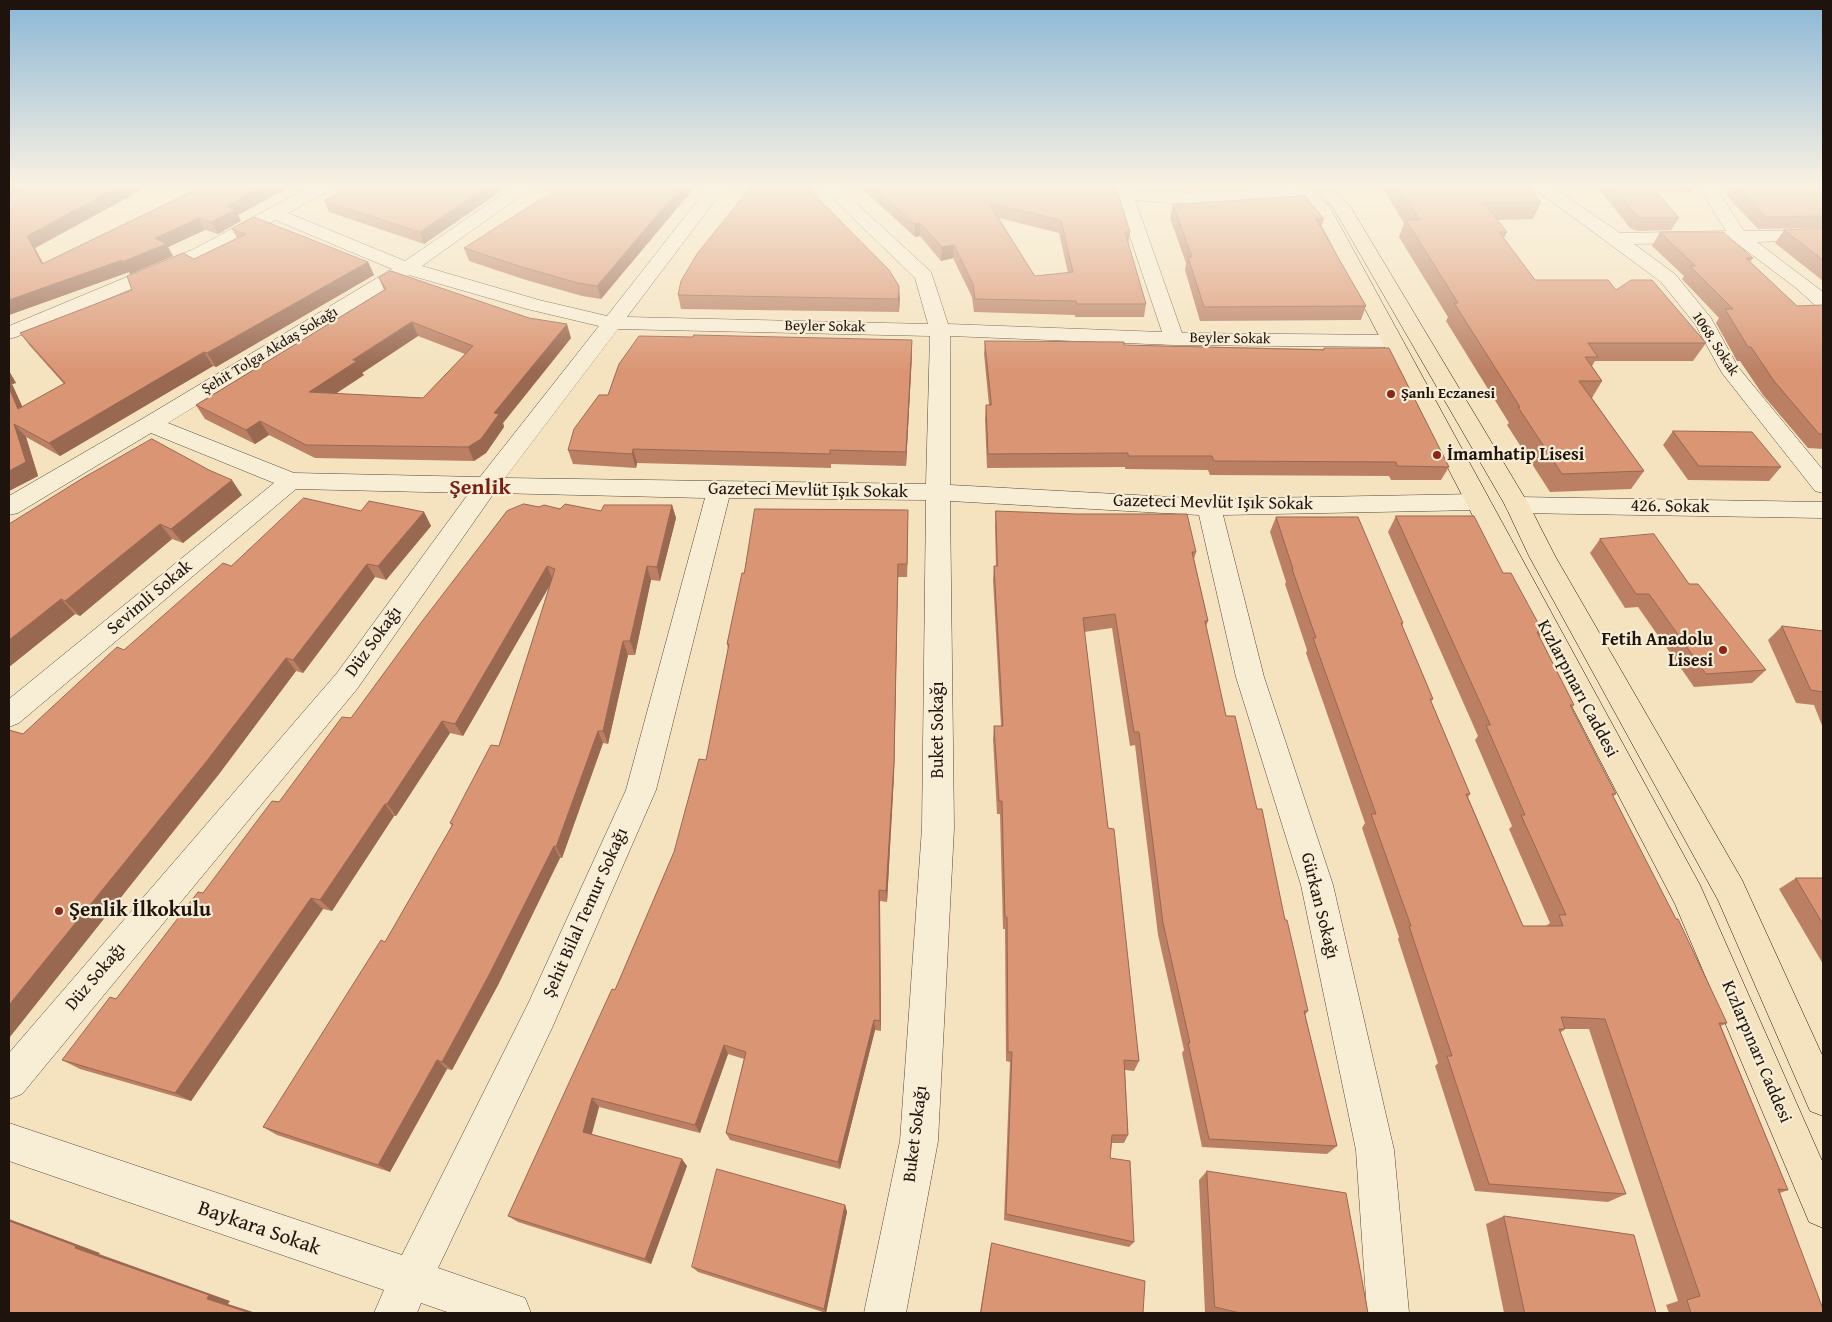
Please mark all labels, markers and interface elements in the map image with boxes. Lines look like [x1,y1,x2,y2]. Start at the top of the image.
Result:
street label: Şehit Tolga Akdaş Sokağı [199,303,341,399]
street label: 1068. Sokak [1688,308,1742,380]
street label: Beyler Sokak [784,317,866,337]
street label: Beyler Sokak [1189,329,1271,349]
place label: Şanlı Eczanesi [1401,385,1495,403]
marker: Şanlı Eczanesi [1385,388,1397,400]
place label: İmamhatip Lisesi [1447,444,1584,466]
marker: İmamhatip Lisesi [1431,449,1443,461]
district label: Şenlik [449,475,511,501]
street label: Gazeteci Mevlüt Işık Sokak [708,478,908,504]
street label: Gazeteci Mevlüt Işık Sokak [1113,490,1313,516]
street label: 426. Sokak [1630,496,1710,518]
street label: Sevimli Sokak [103,556,197,640]
street label: Düz Sokağı [341,602,407,682]
street label: Kızlarpınarı Caddesi [1532,617,1622,761]
place label: Fetih Anadolu Lisesi [1601,629,1713,672]
marker: Fetih Anadolu Lisesi [1717,644,1729,656]
street label: Buket Sokağı [927,681,949,779]
street label: Şehit Bilal Temur Sokağı [539,825,633,1001]
street label: Gürkan Sokağı [1295,850,1343,962]
place label: Şenlik İlkokulu [69,898,211,924]
marker: Şenlik İlkokulu [53,905,65,917]
street label: Düz Sokağı [61,939,131,1015]
street label: Kızlarpınarı Caddesi [1716,978,1796,1126]
street label: Buket Sokağı [899,1084,933,1184]
street label: Baykara Sokak [194,1196,324,1262]

